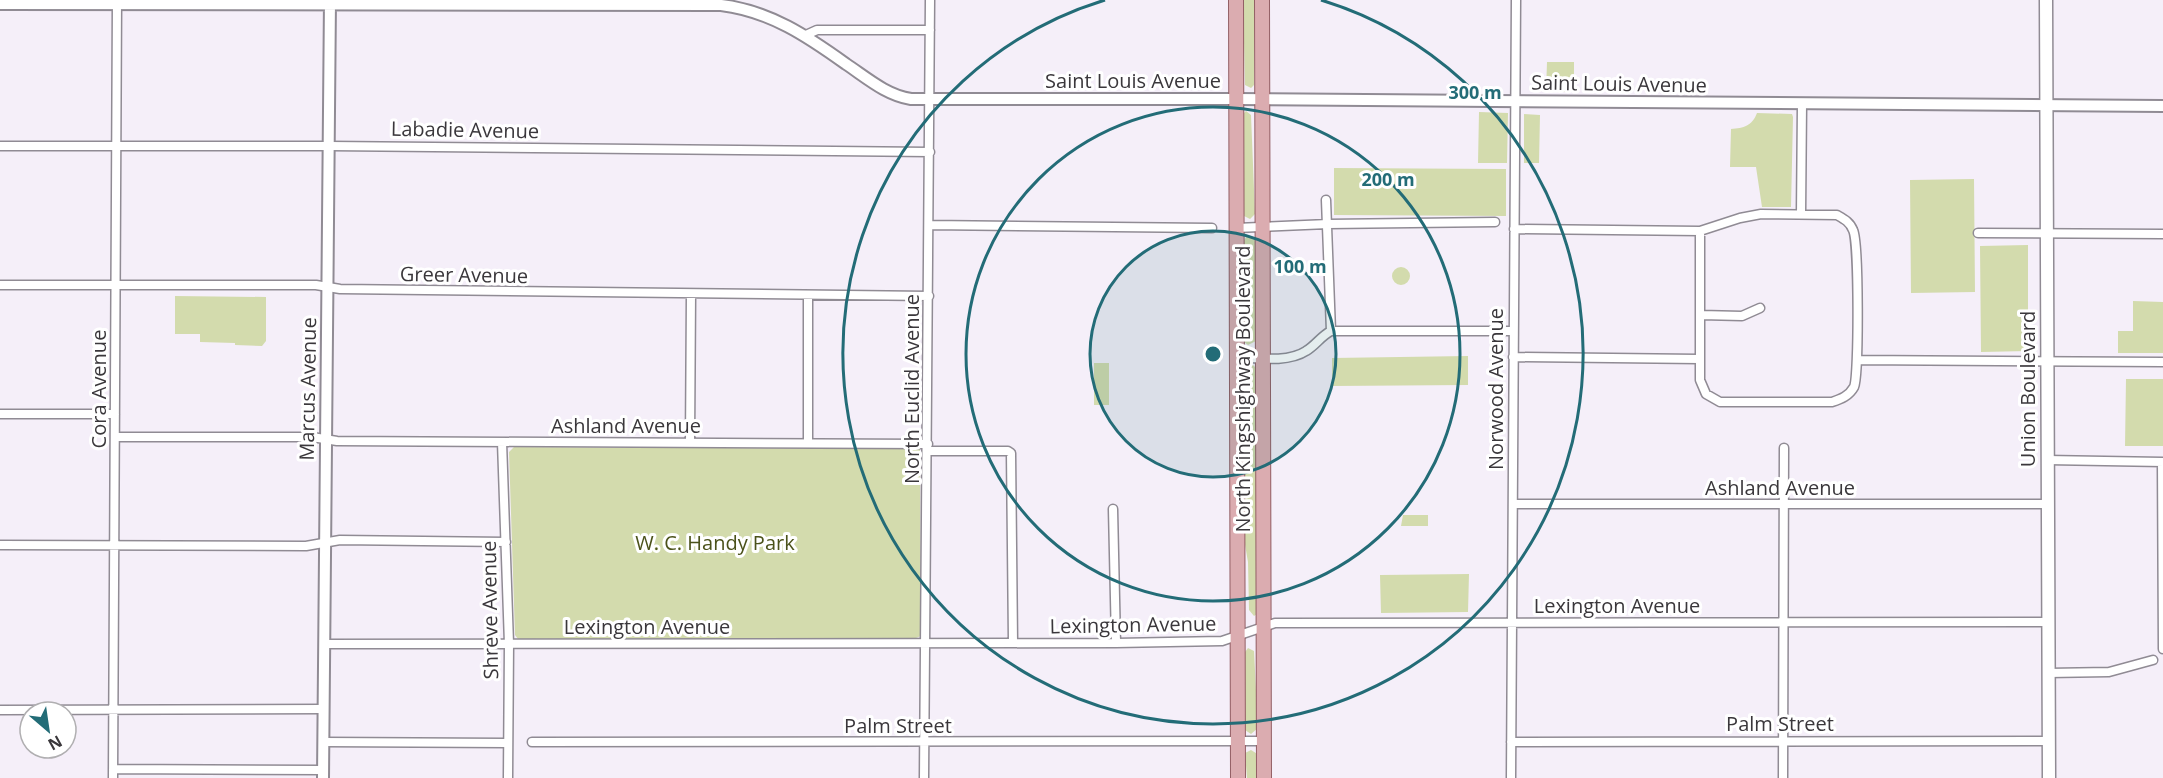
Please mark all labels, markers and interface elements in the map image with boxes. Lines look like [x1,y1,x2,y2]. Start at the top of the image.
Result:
street label: Saint Louis Avenue [1045,67,1221,94]
street label: Saint Louis Avenue [1531,68,1707,99]
text: 300 m [1448,80,1502,104]
street label: Labadie Avenue [391,115,539,144]
text: 200 m [1361,167,1415,191]
street label: North Kingshighway Boulevard [1229,245,1256,533]
text: 100 m [1273,254,1327,278]
street label: Greer Avenue [400,260,528,289]
street label: North Euclid Avenue [898,294,925,484]
street label: Norwood Avenue [1482,308,1509,470]
street label: Union Boulevard [2014,311,2041,467]
street label: Marcus Avenue [293,317,322,461]
street label: Cora Avenue [85,330,112,448]
centre of rings [1203,344,1223,364]
street label: Ashland Avenue [551,412,701,439]
street label: Ashland Avenue [1705,474,1855,501]
park label: W. C. Handy Park [635,529,795,556]
street label: Shreve Avenue [475,540,504,680]
street label: Lexington Avenue [1534,592,1700,619]
street label: Lexington Avenue [1049,610,1216,639]
street label: Lexington Avenue [564,613,730,640]
north arrow [18,700,78,760]
street label: Palm Street [1726,710,1834,737]
street label: Palm Street [844,712,952,739]
text: N [44,730,66,756]

